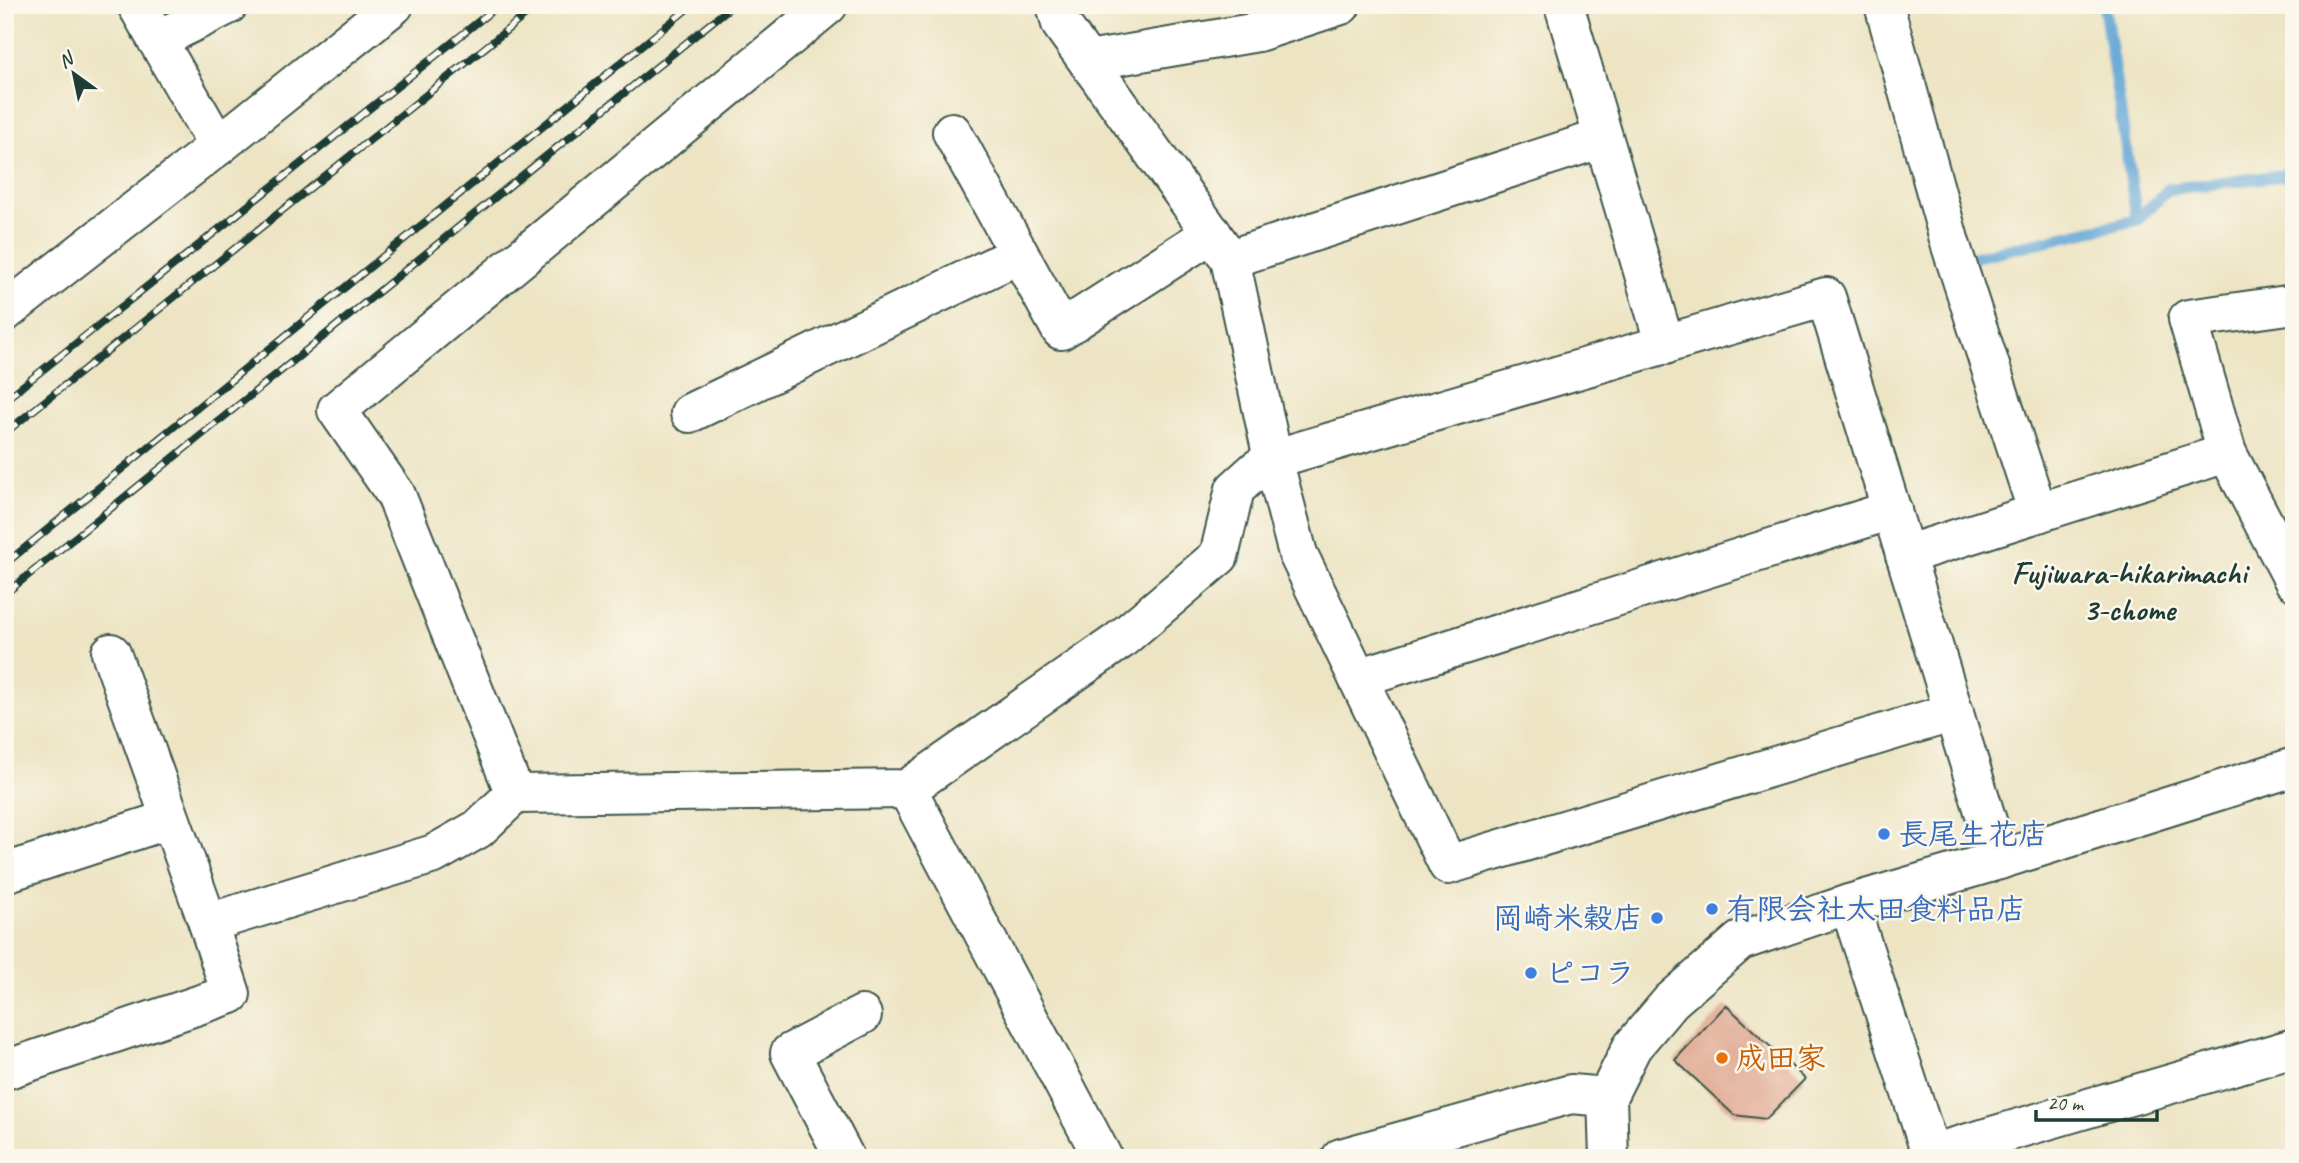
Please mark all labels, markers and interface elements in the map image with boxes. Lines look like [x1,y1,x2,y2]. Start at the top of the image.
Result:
north arrow [38,38,108,108]
text: N [54,46,79,74]
district label: Fujiwara-hikarimachi 3-chome [2011,552,2250,630]
place label: 長尾生花店 [1898,815,2048,853]
marker: 長尾生花店 [1876,826,1892,842]
place label: 有限会社太田食料品店 [1726,890,2026,928]
place label: 岡崎米穀店 [1493,899,1643,937]
marker: 有限会社太田食料品店 [1704,901,1720,917]
marker: 岡崎米穀店 [1649,910,1665,926]
place label: ピコラ [1545,954,1635,992]
marker: ピコラ [1523,965,1539,981]
place label: 成田家 [1736,1039,1826,1077]
marker: 成田家 [1714,1050,1730,1066]
scale bar [2036,1079,2157,1123]
text: 20 m [2047,1090,2085,1116]

